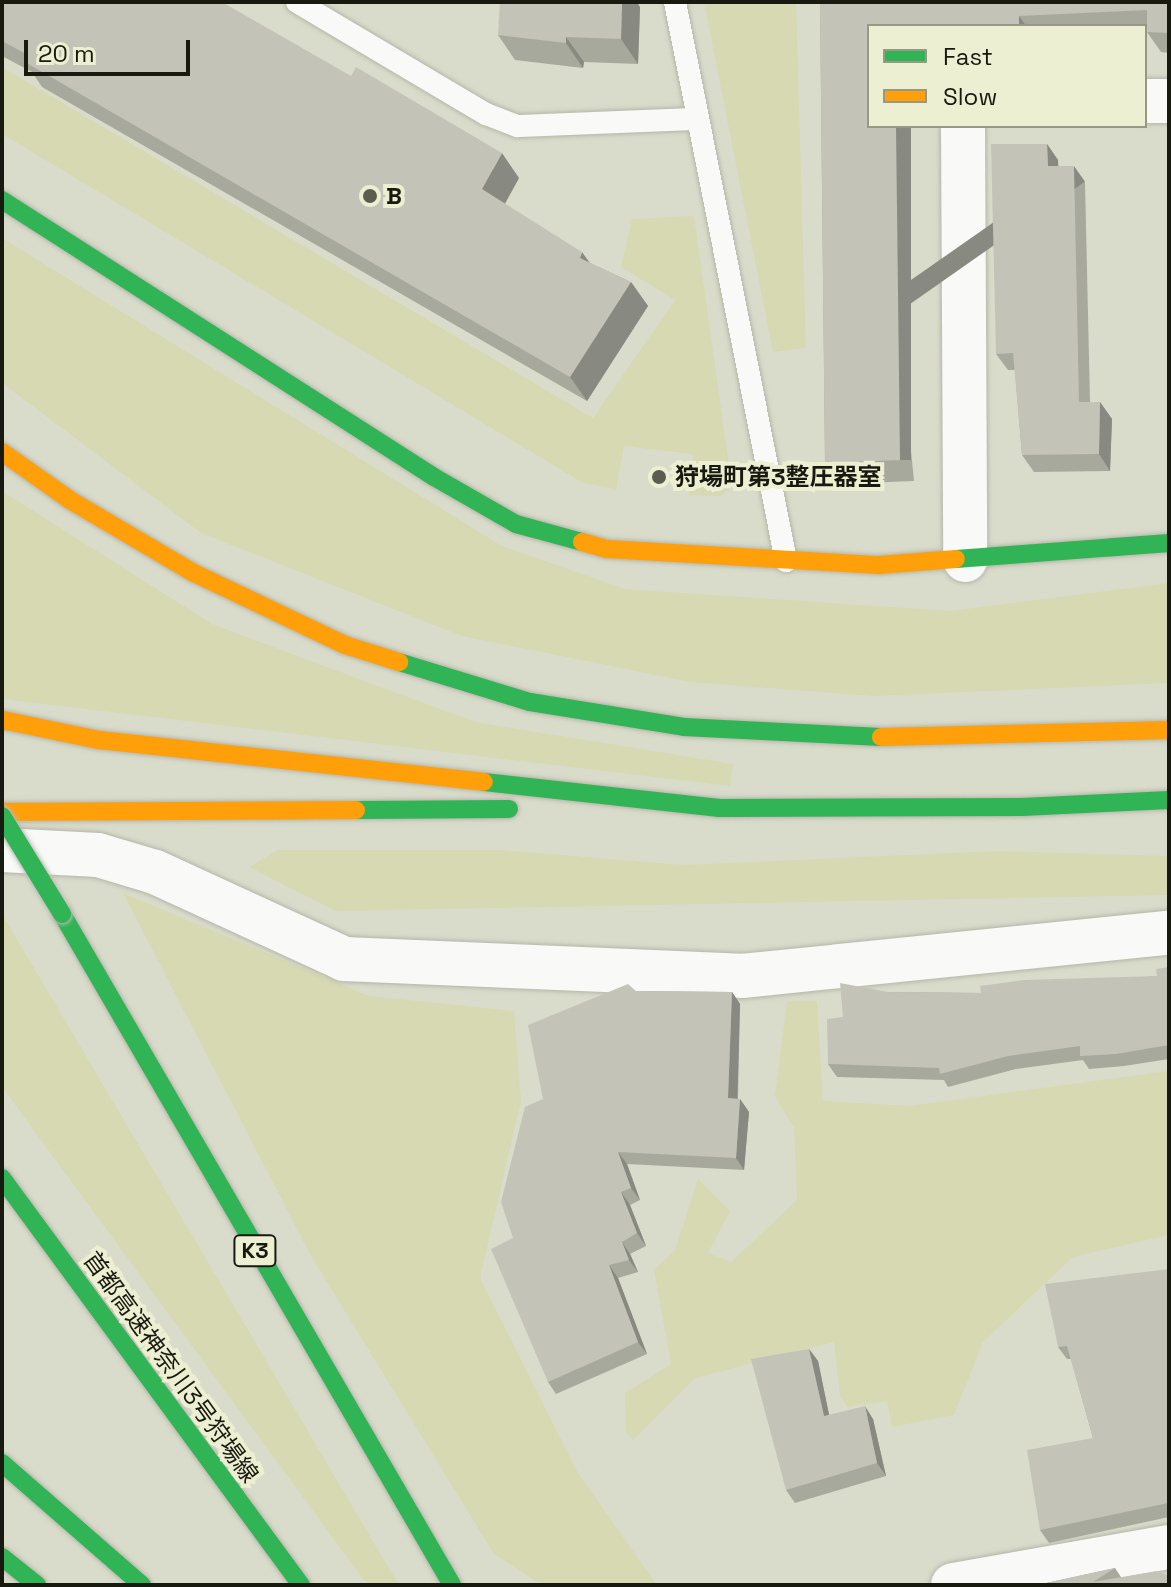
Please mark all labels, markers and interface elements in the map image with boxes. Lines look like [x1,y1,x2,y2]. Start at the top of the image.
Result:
scale bar [28,24,194,74]
legend [867,24,1147,128]
text: 20 m [38,38,95,69]
text: Fast [943,41,993,72]
text: Slow [943,81,997,112]
place label: B [386,182,402,210]
marker: B [361,187,379,205]
place label: 狩場町第3整圧器室 [675,463,882,491]
marker: 狩場町第3整圧器室 [650,468,668,486]
road number: K3 [233,1233,277,1269]
street label: 首都高速神奈川3号狩場線 [78,1246,264,1488]

